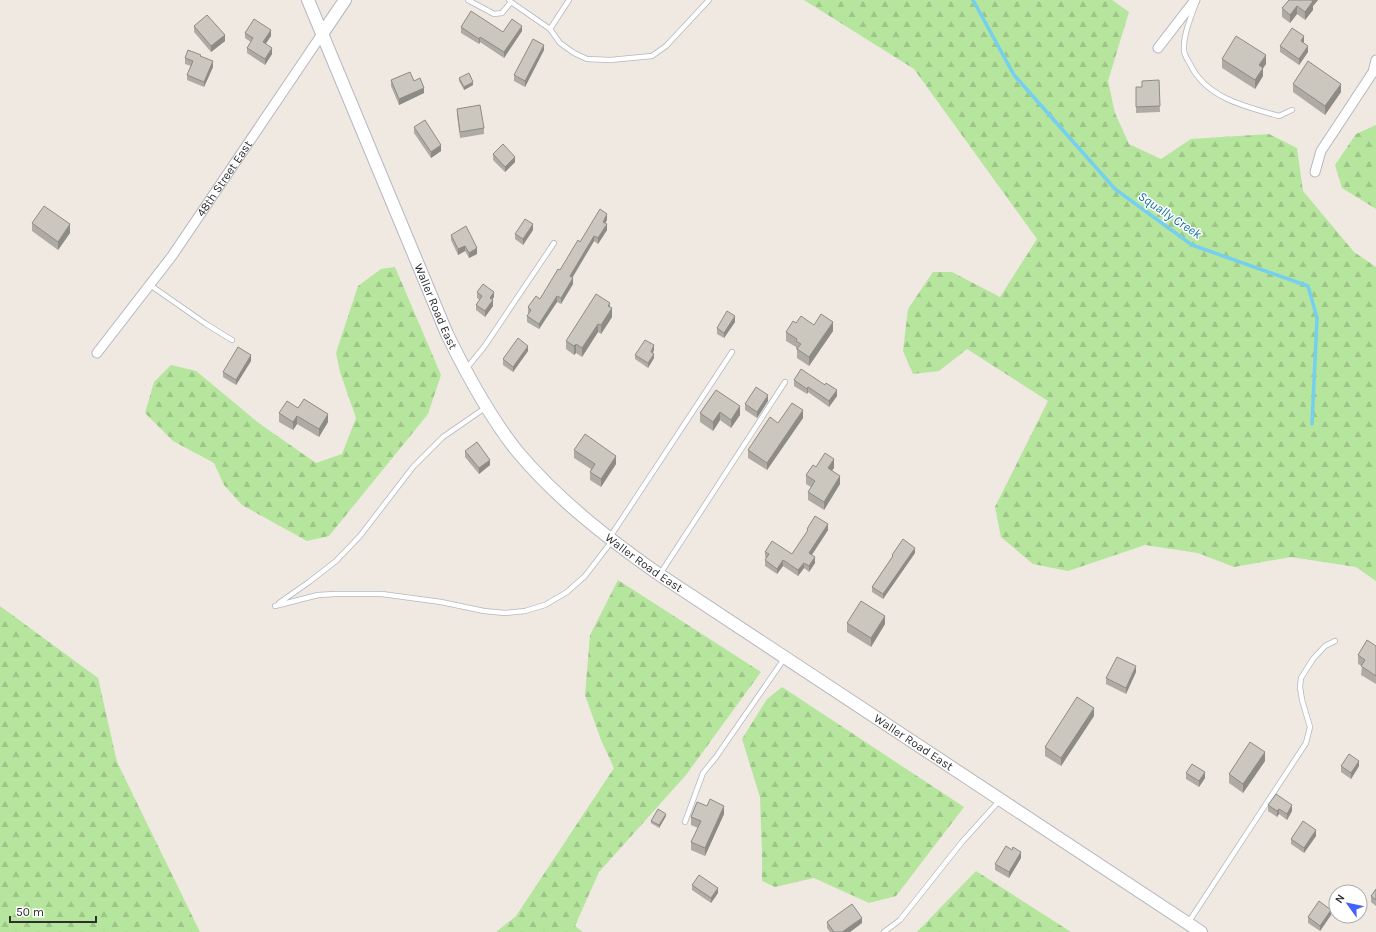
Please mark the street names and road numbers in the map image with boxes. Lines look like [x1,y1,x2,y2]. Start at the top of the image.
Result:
street label: 48th Street East [194,138,255,219]
street label: Waller Road East [411,261,461,352]
street label: Waller Road East [602,530,686,595]
street label: Waller Road East [871,711,956,774]

